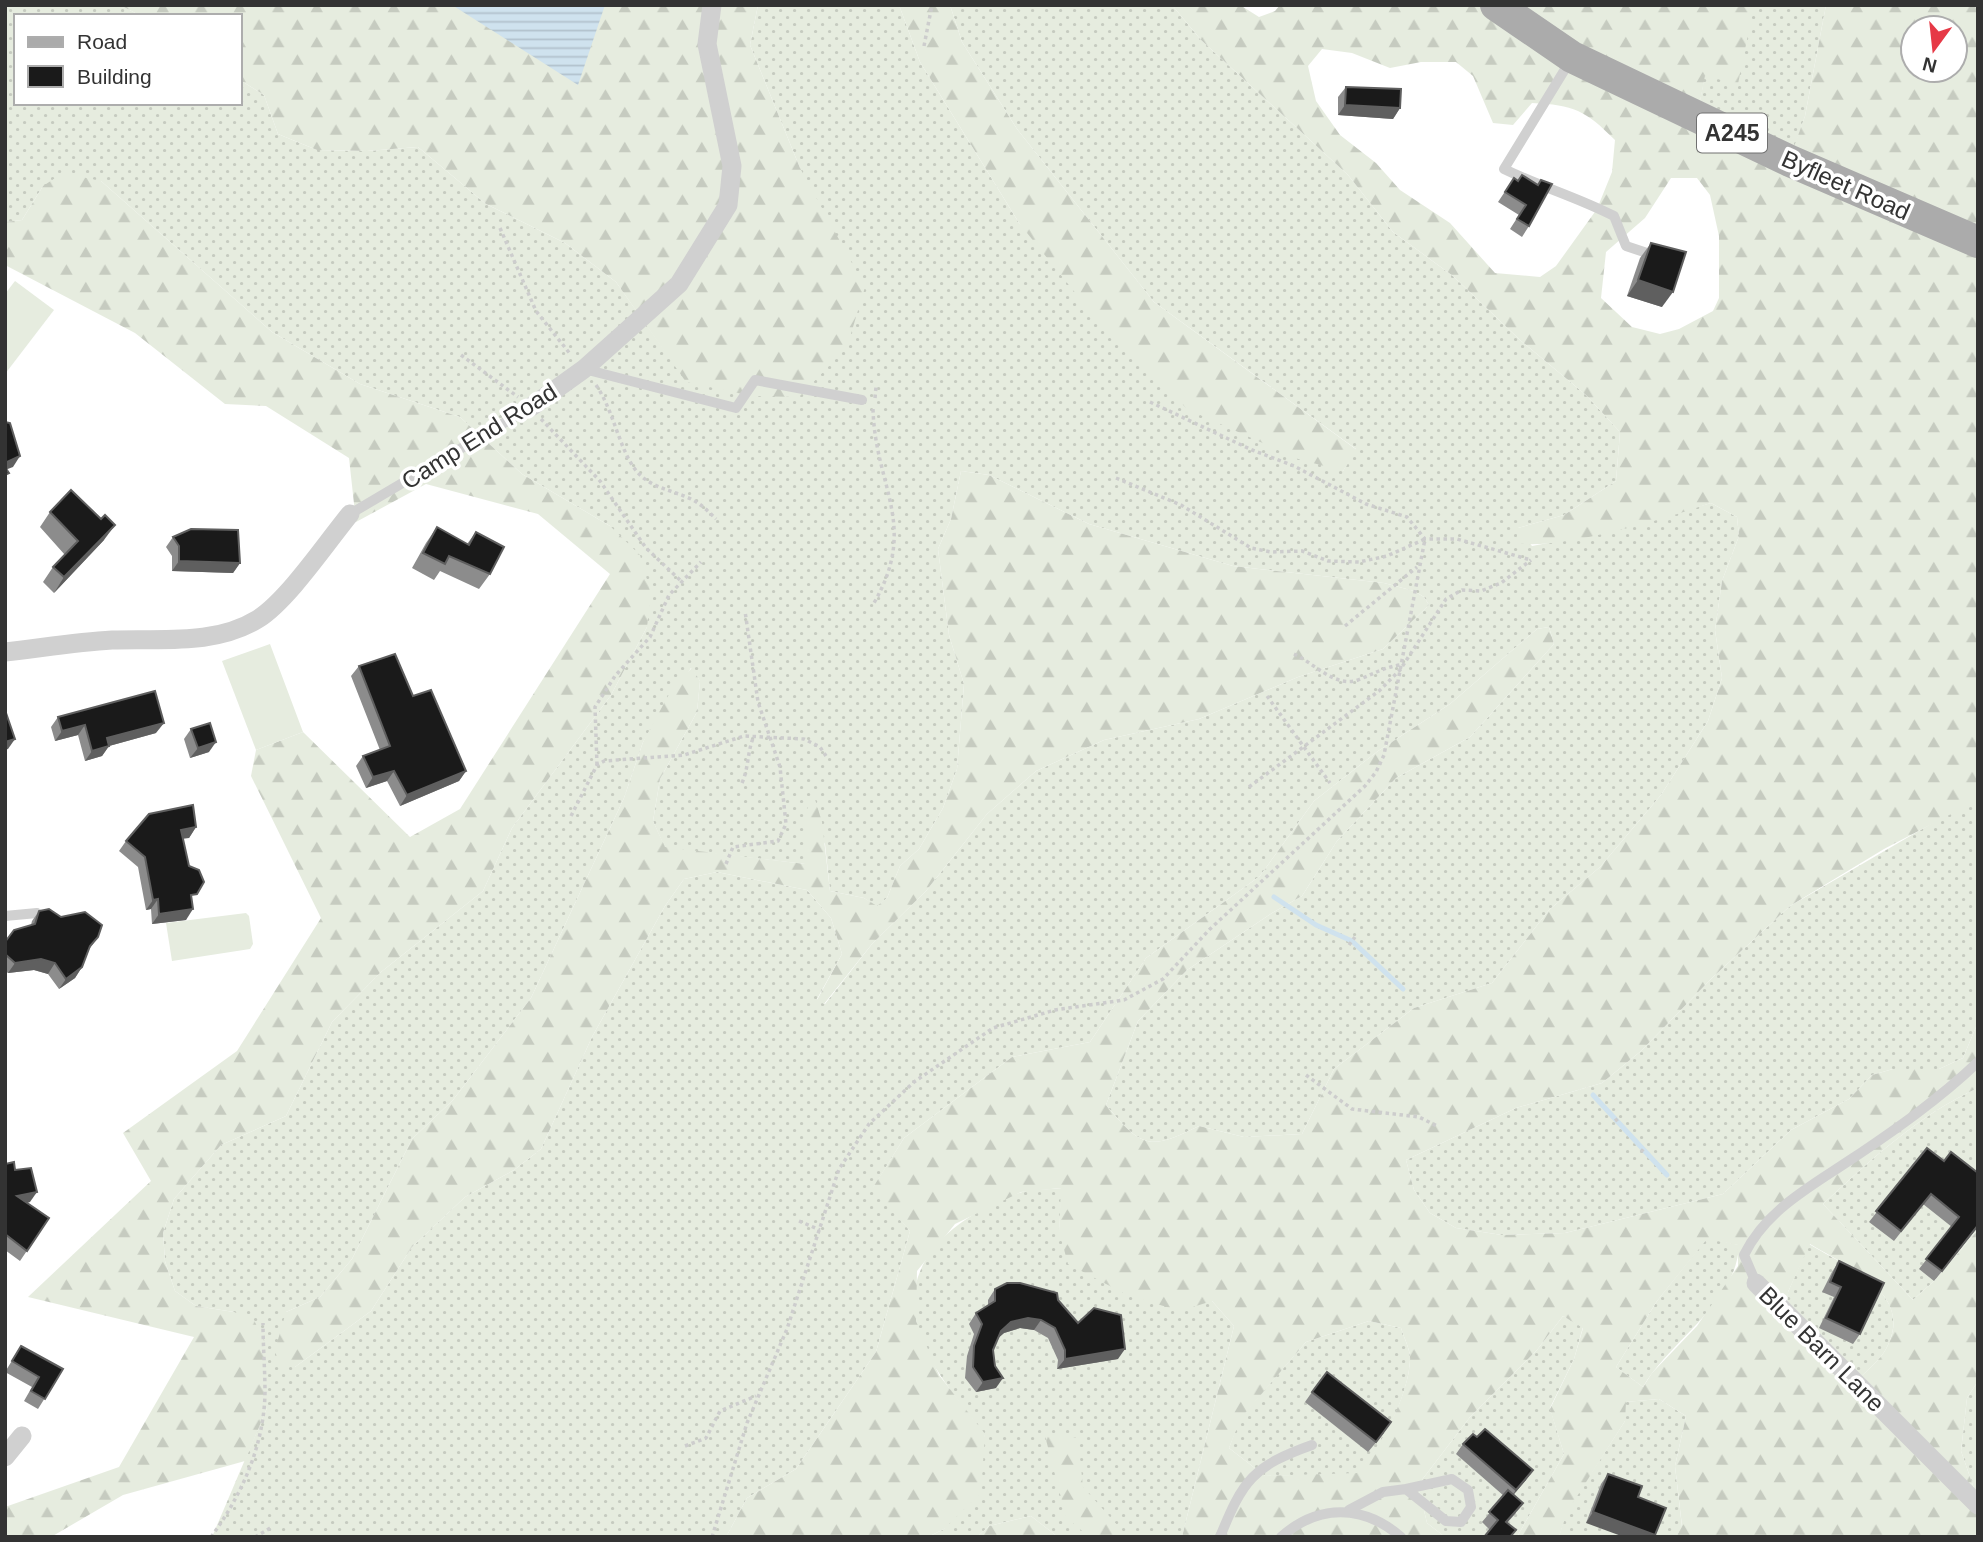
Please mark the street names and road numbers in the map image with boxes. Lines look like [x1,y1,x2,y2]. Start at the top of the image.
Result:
road number: A245 [1697,114,1767,152]
street label: Byfleet Road [1778,145,1914,225]
street label: Camp End Road [397,378,561,494]
street label: Blue Barn Lane [1754,1281,1890,1417]

